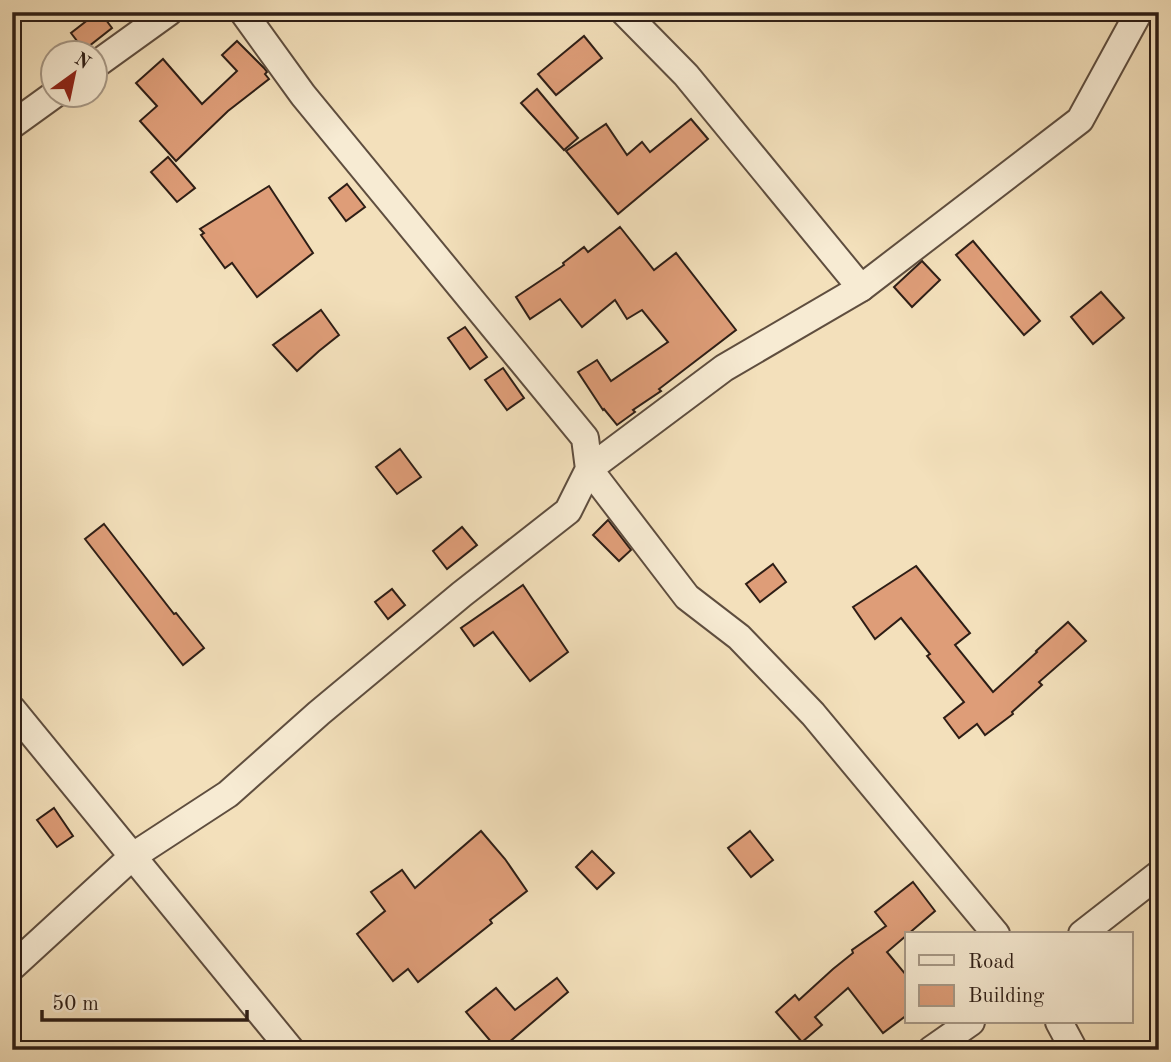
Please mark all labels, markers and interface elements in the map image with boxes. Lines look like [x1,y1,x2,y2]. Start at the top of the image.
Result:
north arrow [38,38,108,108]
text: N [71,50,94,74]
legend [905,932,1132,1024]
text: Road [968,952,1015,973]
scale bar [42,978,247,1022]
text: Building [968,986,1045,1007]
text: 50 m [52,994,99,1015]

